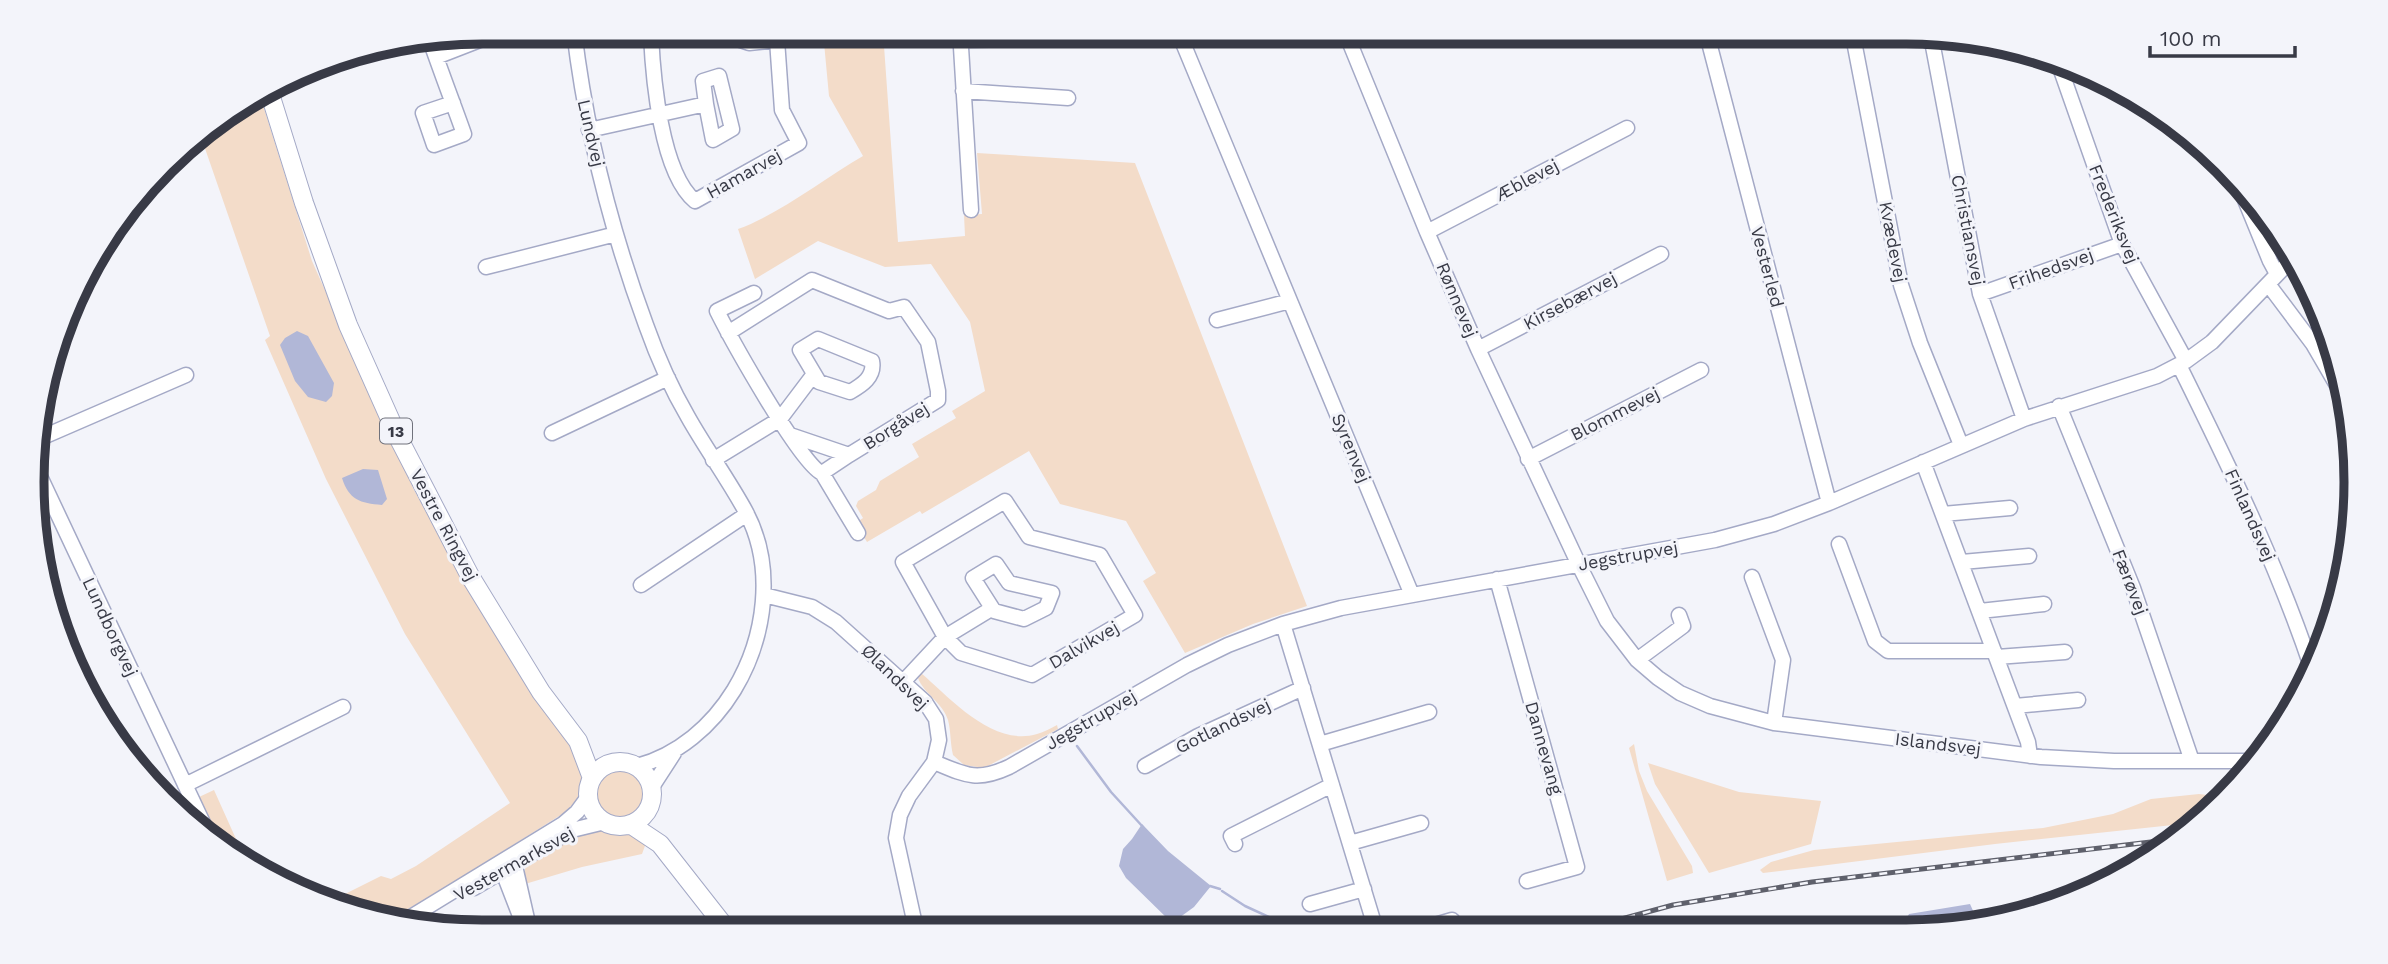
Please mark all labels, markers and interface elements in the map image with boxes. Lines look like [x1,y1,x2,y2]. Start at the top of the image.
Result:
scale bar [2150,14,2295,58]
text: 100 m [2160,26,2222,51]
street label: Lundvej [574,97,609,169]
street label: Hamarvej [703,144,785,203]
street label: Æblevej [1492,154,1562,205]
street label: Frederiksvej [2085,161,2144,267]
street label: Christiansvej [1947,173,1990,287]
street label: Kvædevej [1875,200,1912,284]
street label: Vesterled [1747,224,1788,310]
street label: Frihedsvej [2005,243,2096,294]
street label: Rønnevej [1432,259,1483,340]
street label: Kirsebærvej [1519,267,1620,334]
street label: Blommevej [1567,382,1663,445]
street label: Borgåvej [859,397,932,454]
street label: Syrenvej [1327,410,1375,486]
road number: 13 [380,418,412,444]
street label: Vestre Ringvej [406,465,483,584]
street label: Finlandsvej [2221,465,2280,564]
street label: Jegstrupvej [1576,536,1680,575]
street label: Færøvej [2108,546,2153,618]
street label: Lundborgvej [78,574,143,680]
street label: Dalvikvej [1045,616,1122,673]
street label: Ølandsvej [857,639,933,714]
street label: Jegstrupvej [1042,685,1140,754]
street label: Gotlandsvej [1172,694,1274,758]
street label: Dannevang [1521,699,1568,797]
street label: Islandsvej [1894,728,1982,759]
street label: Vestermarksvej [450,822,578,905]

